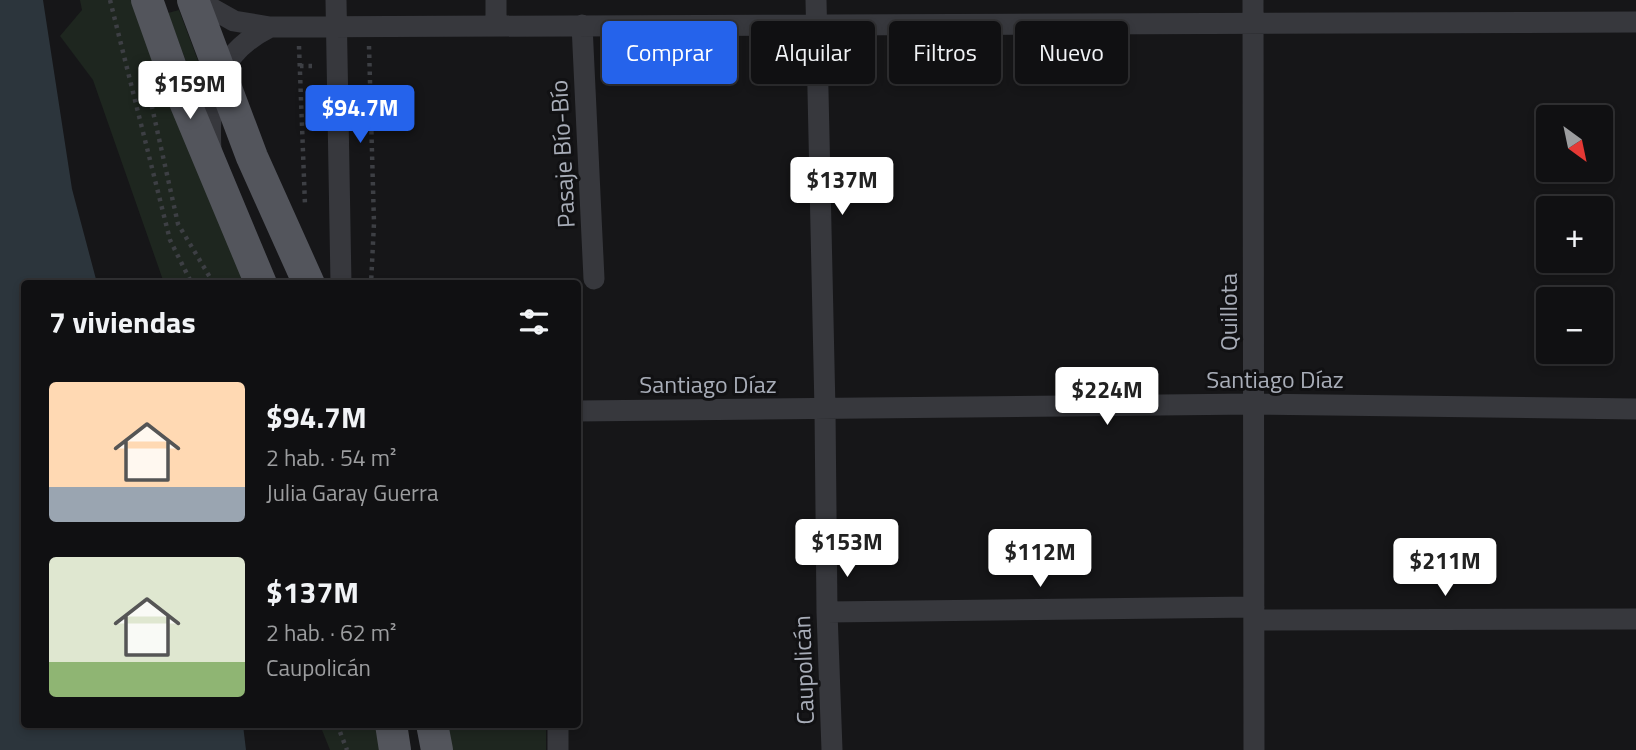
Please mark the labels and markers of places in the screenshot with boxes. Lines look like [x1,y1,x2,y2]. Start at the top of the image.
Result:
pin: $159M [141,61,239,121]
pin: $94.7M [303,86,417,145]
pin: $137M [793,158,891,217]
pin: $224M [1058,368,1156,427]
pin: $153M [798,520,896,579]
pin: $112M [991,530,1089,589]
pin: $211M [1396,538,1494,598]

